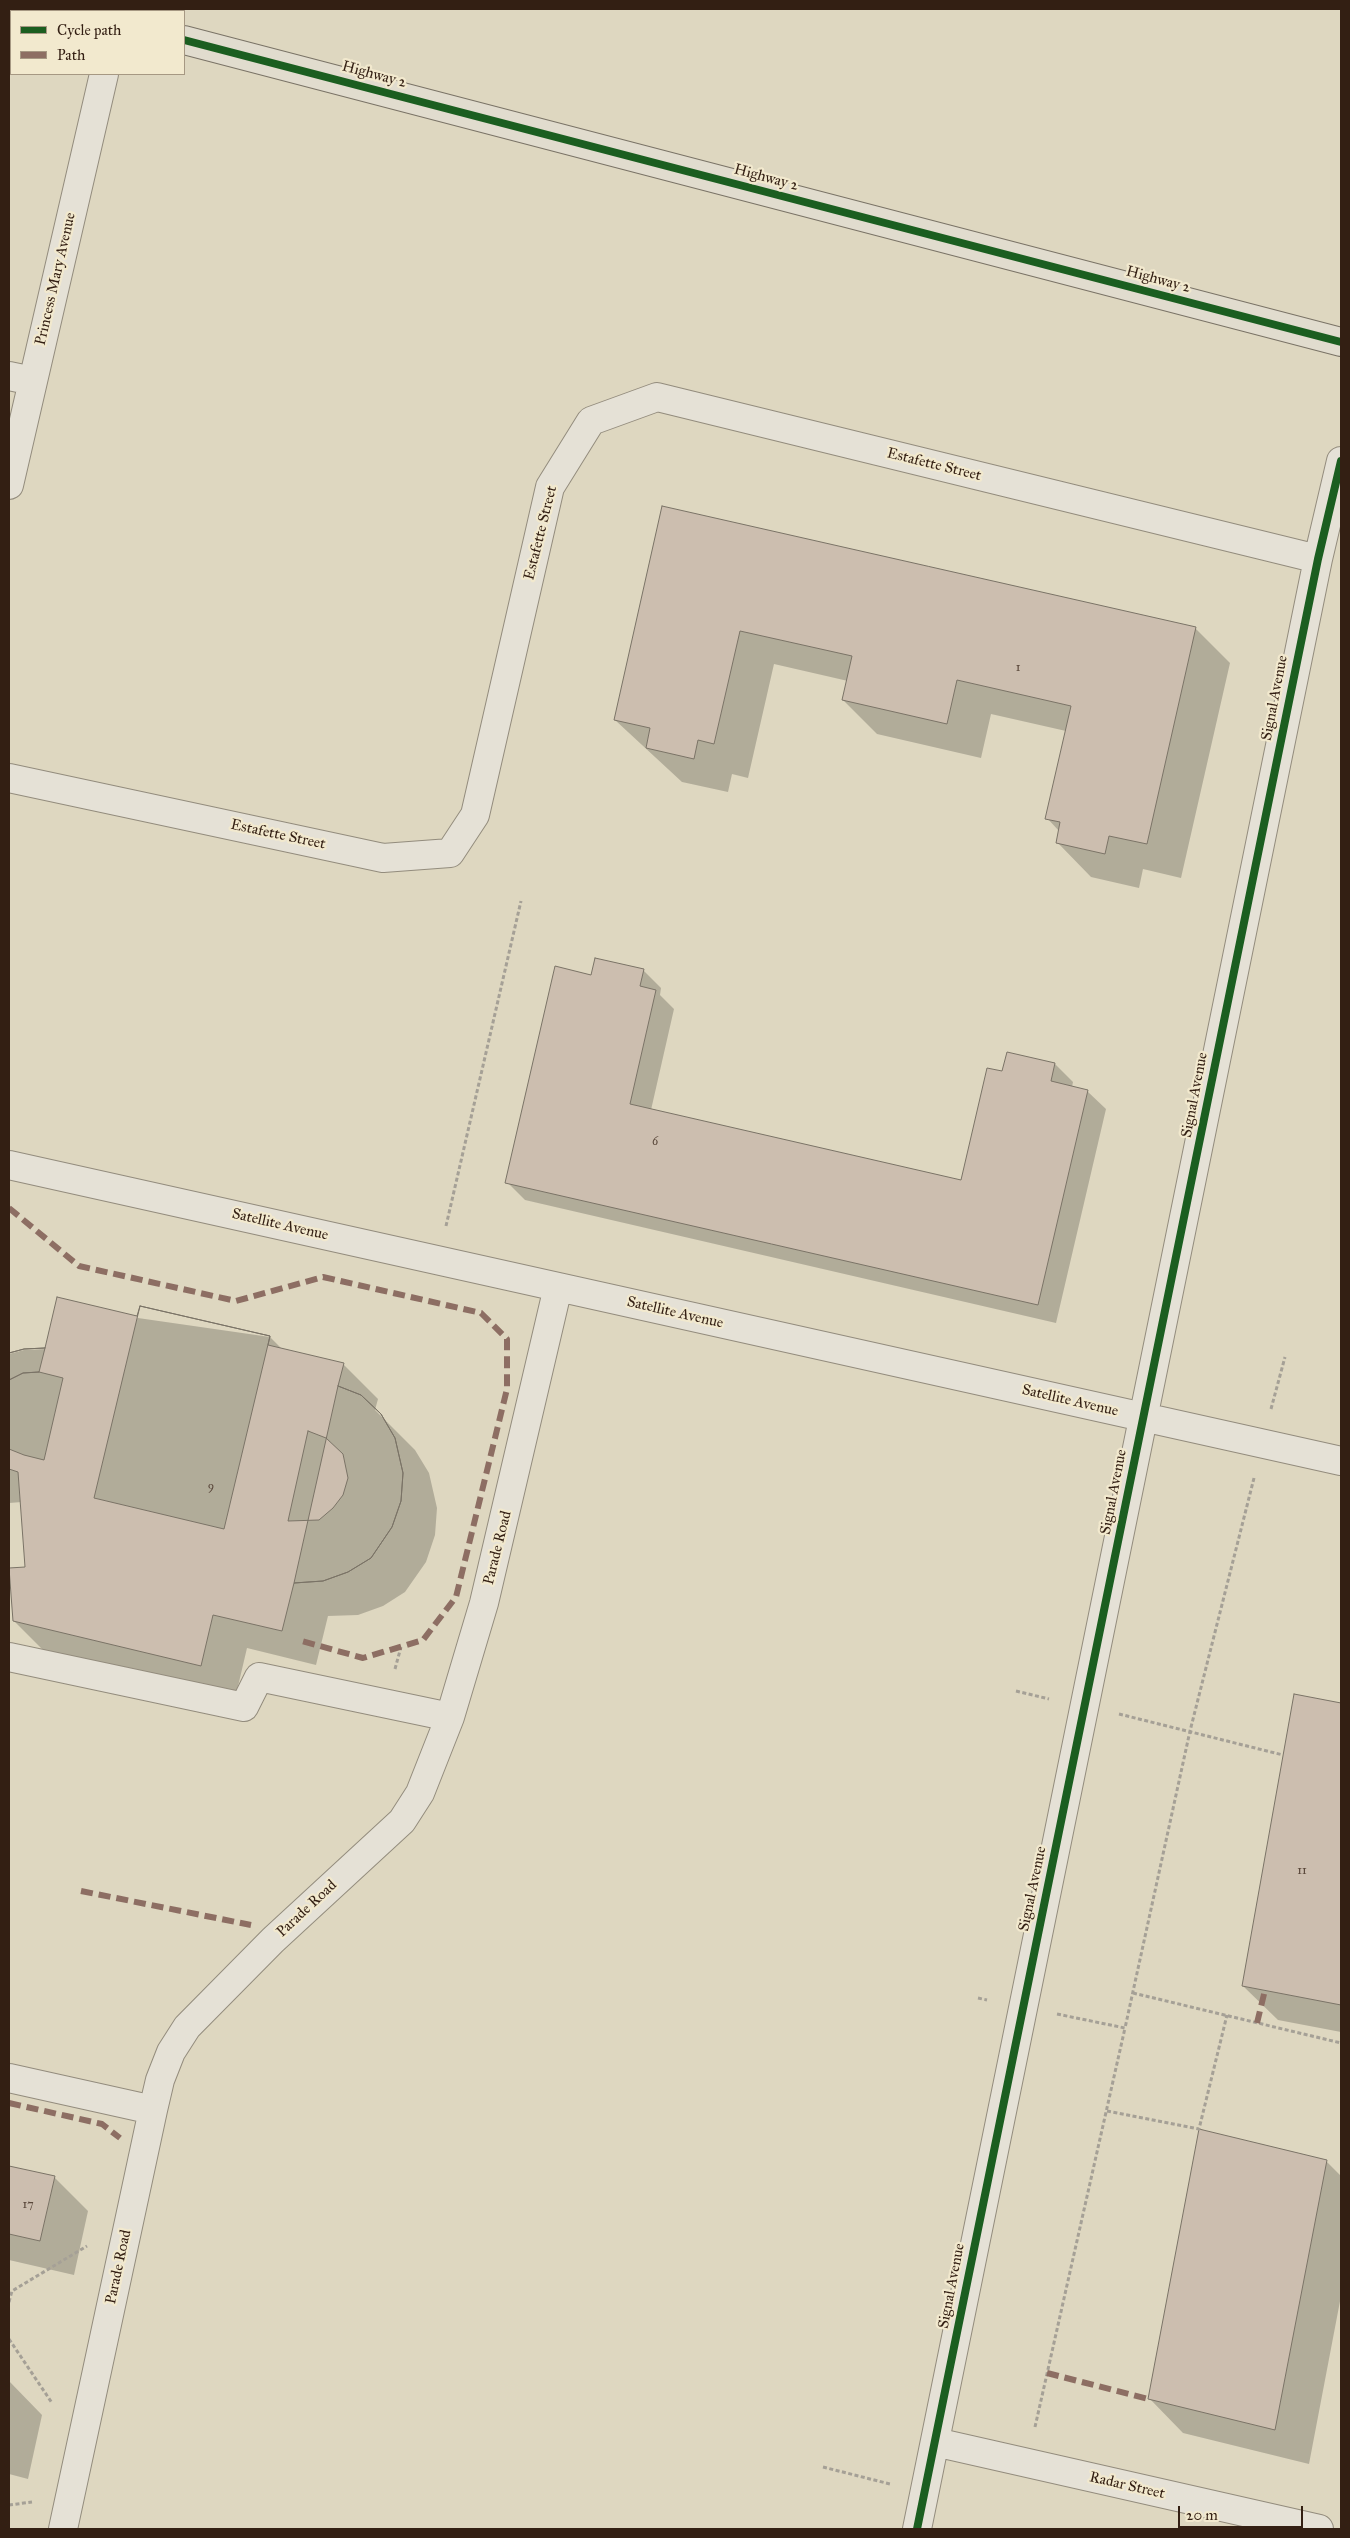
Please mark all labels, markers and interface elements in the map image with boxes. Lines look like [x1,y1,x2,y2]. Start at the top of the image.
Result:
legend [10,10,185,75]
text: Cycle path [57,21,121,39]
text: Path [57,46,85,64]
street label: Highway 2 [340,58,408,92]
street label: Highway 2 [732,161,800,195]
street label: Princess Mary Avenue [32,211,80,347]
street label: Highway 2 [1124,263,1192,297]
street label: Estafette Street [885,445,983,485]
street label: Estafette Street [521,484,561,582]
street label: Signal Avenue [1258,654,1292,742]
house number: 1 [1016,661,1020,675]
street label: Estafette Street [229,816,327,854]
street label: Signal Avenue [1178,1051,1212,1139]
house number: 6 [652,1135,658,1149]
street label: Satellite Avenue [230,1205,330,1245]
street label: Satellite Avenue [625,1293,725,1333]
street label: Satellite Avenue [1020,1381,1120,1421]
street label: Signal Avenue [1097,1448,1131,1536]
house number: 9 [208,1480,214,1494]
street label: Parade Road [480,1509,516,1587]
street label: Signal Avenue [1015,1845,1051,1933]
house number: 11 [1297,1864,1307,1878]
street label: Parade Road [273,1877,341,1941]
house number: 17 [22,2198,34,2212]
street label: Parade Road [102,2228,136,2306]
street label: Signal Avenue [935,2242,969,2330]
street label: Radar Street [1088,2469,1166,2503]
scale bar [1180,2496,1305,2528]
text: 20 m [1186,2506,1218,2524]

